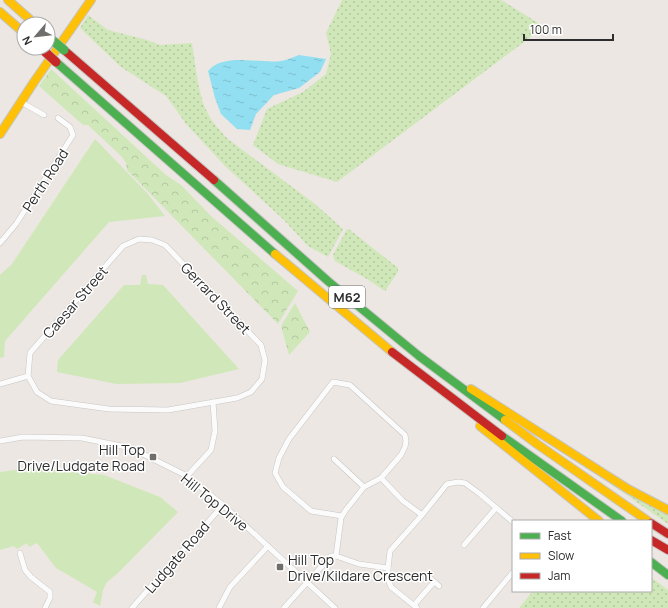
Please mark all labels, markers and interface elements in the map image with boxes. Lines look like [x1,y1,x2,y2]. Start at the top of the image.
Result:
north arrow [16,16,56,56]
scale bar [524,16,613,42]
text: 100 m [530,21,562,38]
text: N [18,34,35,48]
street label: Perth Road [18,145,72,215]
street label: Gerrard Street [177,258,255,338]
street label: Caesar Street [38,261,112,342]
road number: M62 [329,286,365,308]
place label: Hill Top Drive/Ludgate Road [18,440,145,475]
marker: Hill Top Drive/Ludgate Road [148,452,158,462]
street label: Hill Top Drive [177,469,253,535]
street label: Ludgate Road [141,517,213,597]
legend [512,520,652,592]
text: Fast [548,527,572,544]
text: Slow [548,547,574,564]
place label: Hill Top Drive/Kildare Crescent [288,550,433,585]
marker: Hill Top Drive/Kildare Crescent [275,562,285,572]
text: Jam [548,567,570,584]

